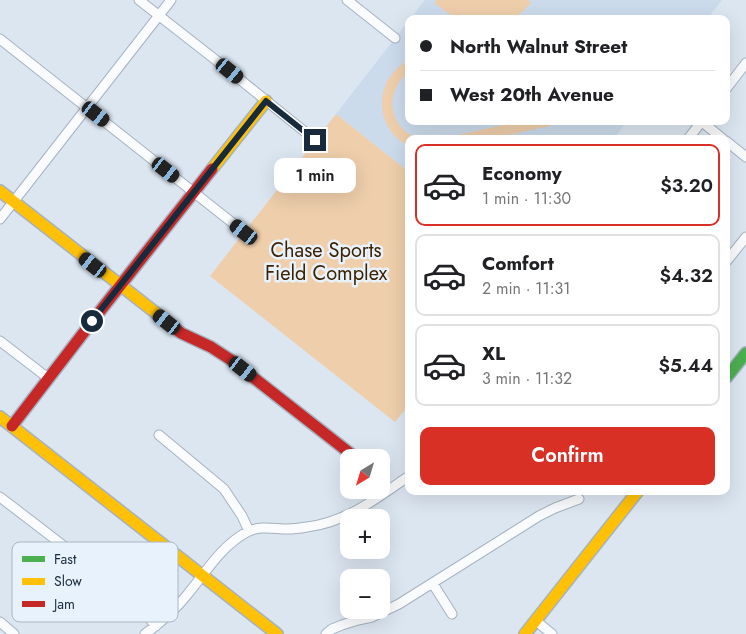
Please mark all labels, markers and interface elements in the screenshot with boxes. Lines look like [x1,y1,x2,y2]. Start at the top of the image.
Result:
text: North Walnut Street [450,33,627,60]
car [213,56,246,86]
text: West 20th Avenue [450,81,614,108]
car [79,99,112,129]
route end [304,129,326,151]
car [149,155,182,185]
callout: 1 min [274,158,356,192]
text: Economy [482,160,562,187]
icon: car [422,163,467,208]
text: 1 min [296,164,334,187]
text: $3.20 [660,172,713,199]
text: 1 min · 11:30 [482,187,571,210]
car [227,217,260,247]
park label: Chase Sports Field Complex [265,236,388,288]
car [76,250,109,280]
text: Comfort [482,250,554,277]
icon: car [422,253,467,298]
text: $4.32 [660,262,713,289]
text: 2 min · 11:31 [482,277,570,300]
car [150,307,183,337]
route start [81,310,103,332]
text: XL [482,340,505,367]
icon: car [422,343,467,388]
text: $5.44 [659,352,713,379]
car [226,354,259,384]
text: 3 min · 11:32 [482,367,572,390]
button: Confirm [420,427,715,485]
north arrow [340,449,390,499]
map controls [340,449,390,619]
button: + [340,509,390,559]
legend [12,542,178,622]
text: Fast [54,549,77,569]
button: − [340,569,390,619]
text: Slow [54,571,82,591]
text: Jam [52,594,75,614]

